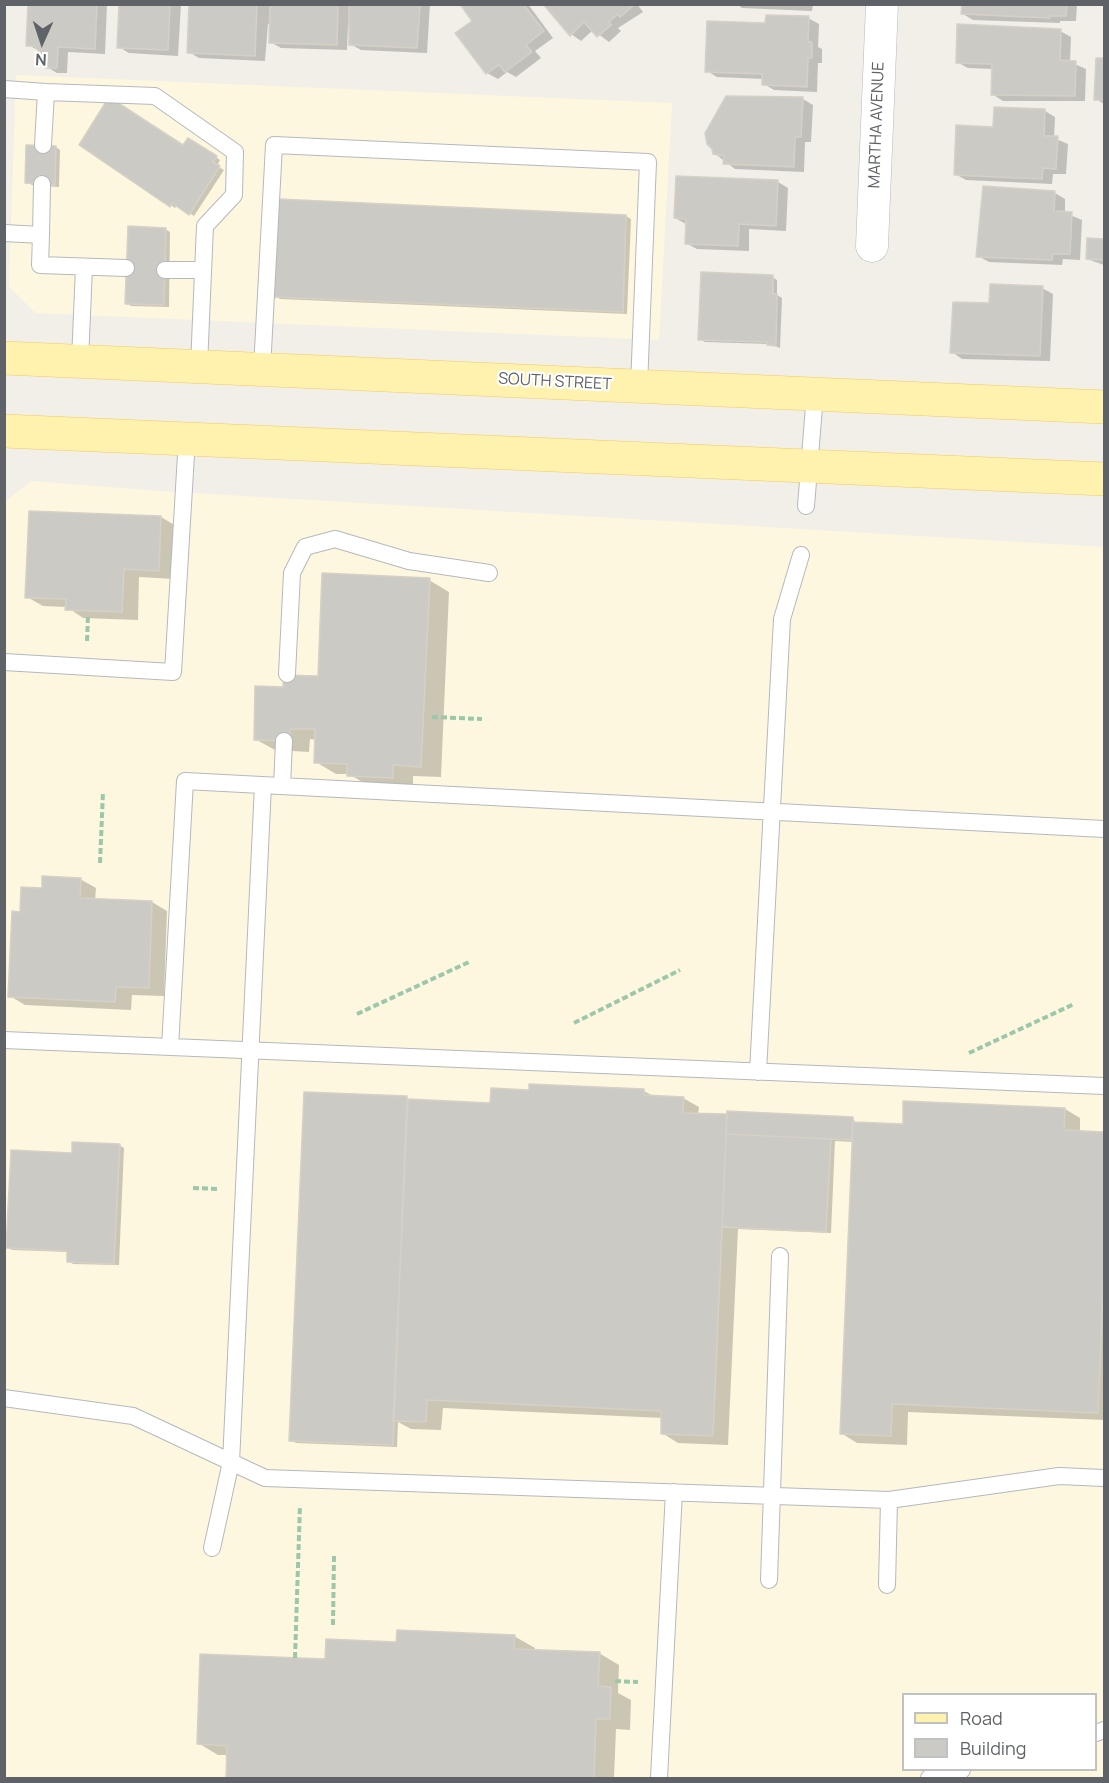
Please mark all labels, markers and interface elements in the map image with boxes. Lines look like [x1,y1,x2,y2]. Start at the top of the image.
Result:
north arrow [12,12,72,72]
text: N [35,49,47,71]
street label: MARTHA AVENUE [865,61,889,189]
street label: SOUTH STREET [498,369,612,395]
legend [902,1693,1097,1771]
text: Road [960,1706,1003,1730]
text: Building [960,1736,1026,1760]

